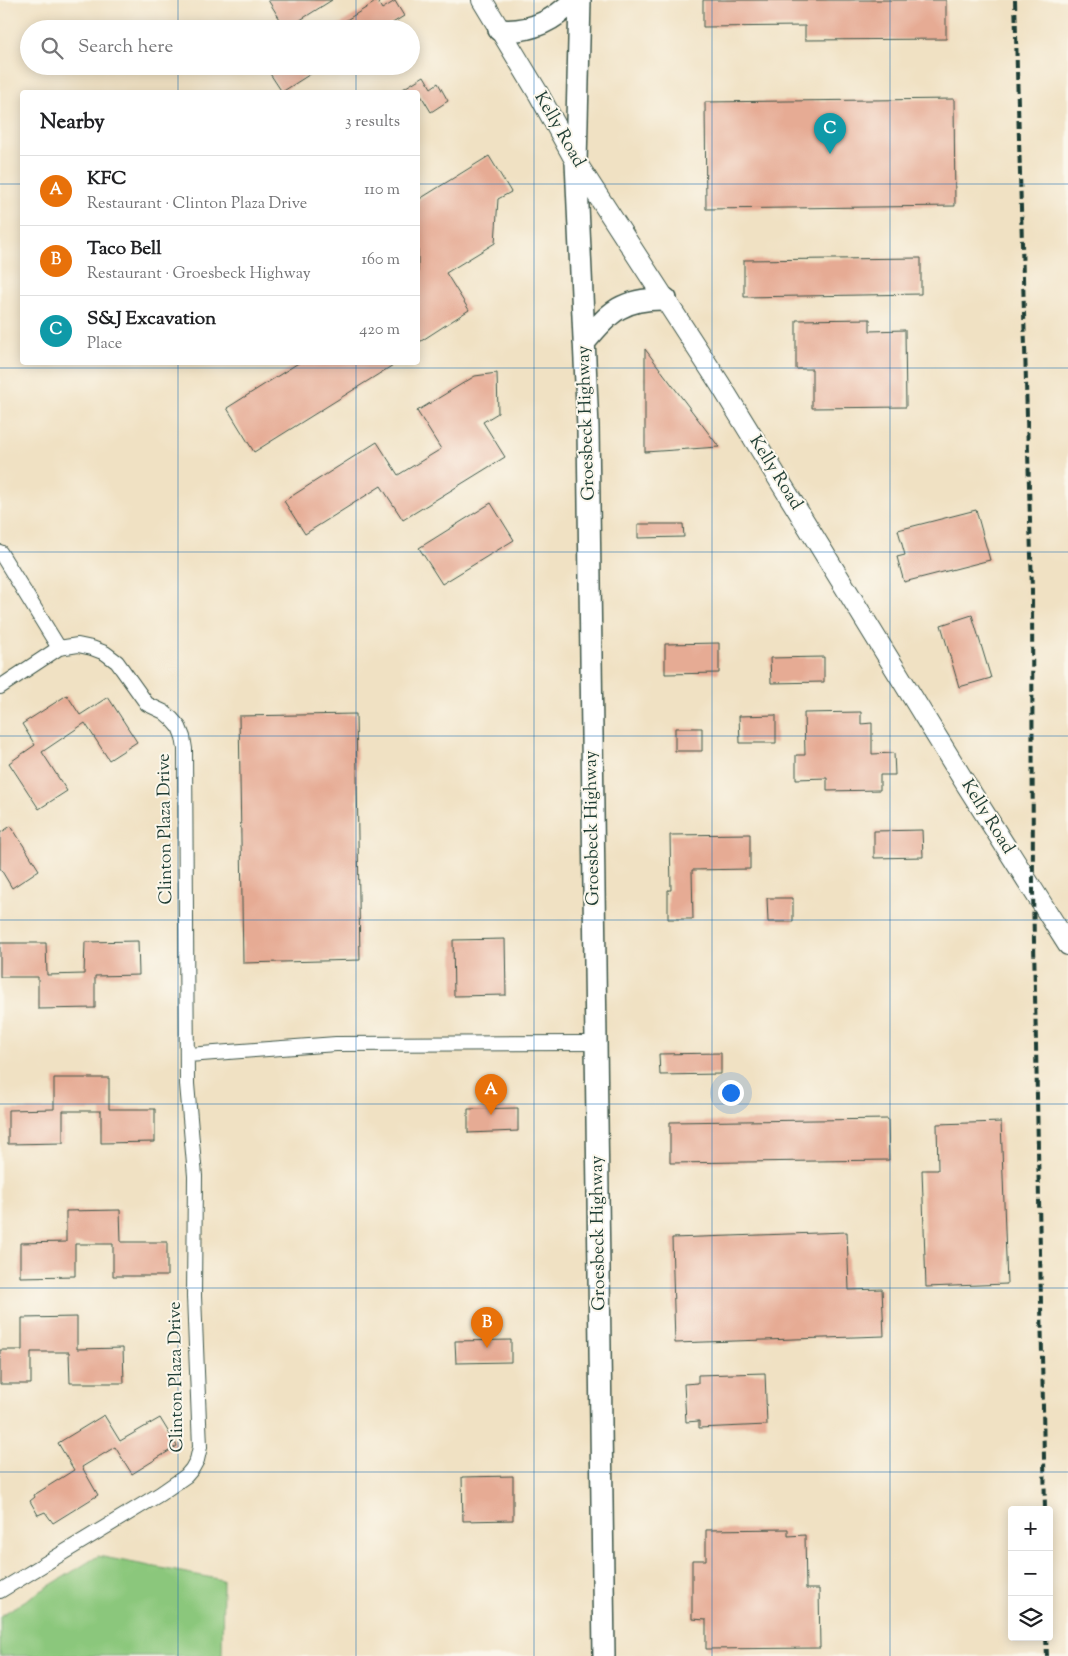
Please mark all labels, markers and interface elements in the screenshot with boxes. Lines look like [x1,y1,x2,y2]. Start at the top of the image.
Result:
search box [20,20,420,75]
icon: search [38,34,66,62]
text: Search here [78,34,173,61]
street label: Kelly Road [527,87,591,173]
text: Nearby [40,108,105,138]
text: 3 results [345,111,400,134]
pin: C [814,113,846,154]
text: KFC [87,166,127,193]
text: A [50,179,63,202]
text: 110 m [364,179,400,202]
text: Restaurant · Clinton Plaza Drive [87,193,307,216]
text: Taco Bell [87,236,162,263]
text: B [51,249,61,272]
text: 160 m [362,249,400,272]
text: Restaurant · Groesbeck Highway [87,263,311,286]
text: S&J Excavation [87,306,216,333]
text: C [50,319,62,342]
text: 420 m [359,319,400,342]
text: Place [87,333,122,356]
street label: Groesbeck Highway [571,345,603,501]
street label: Kelly Road [742,431,808,515]
street label: Groesbeck Highway [579,750,607,906]
street label: Clinton Plaza Drive [152,753,180,905]
street label: Kelly Road [954,775,1020,859]
pin: A [475,1074,507,1115]
your location [718,1080,744,1106]
street label: Groesbeck Highway [585,1155,613,1311]
street label: Clinton Plaza Drive [163,1301,191,1453]
pin: B [471,1307,503,1348]
map controls [1008,1506,1053,1641]
button: + [1008,1506,1053,1551]
button: − [1008,1551,1053,1596]
button: layers [1008,1596,1053,1641]

